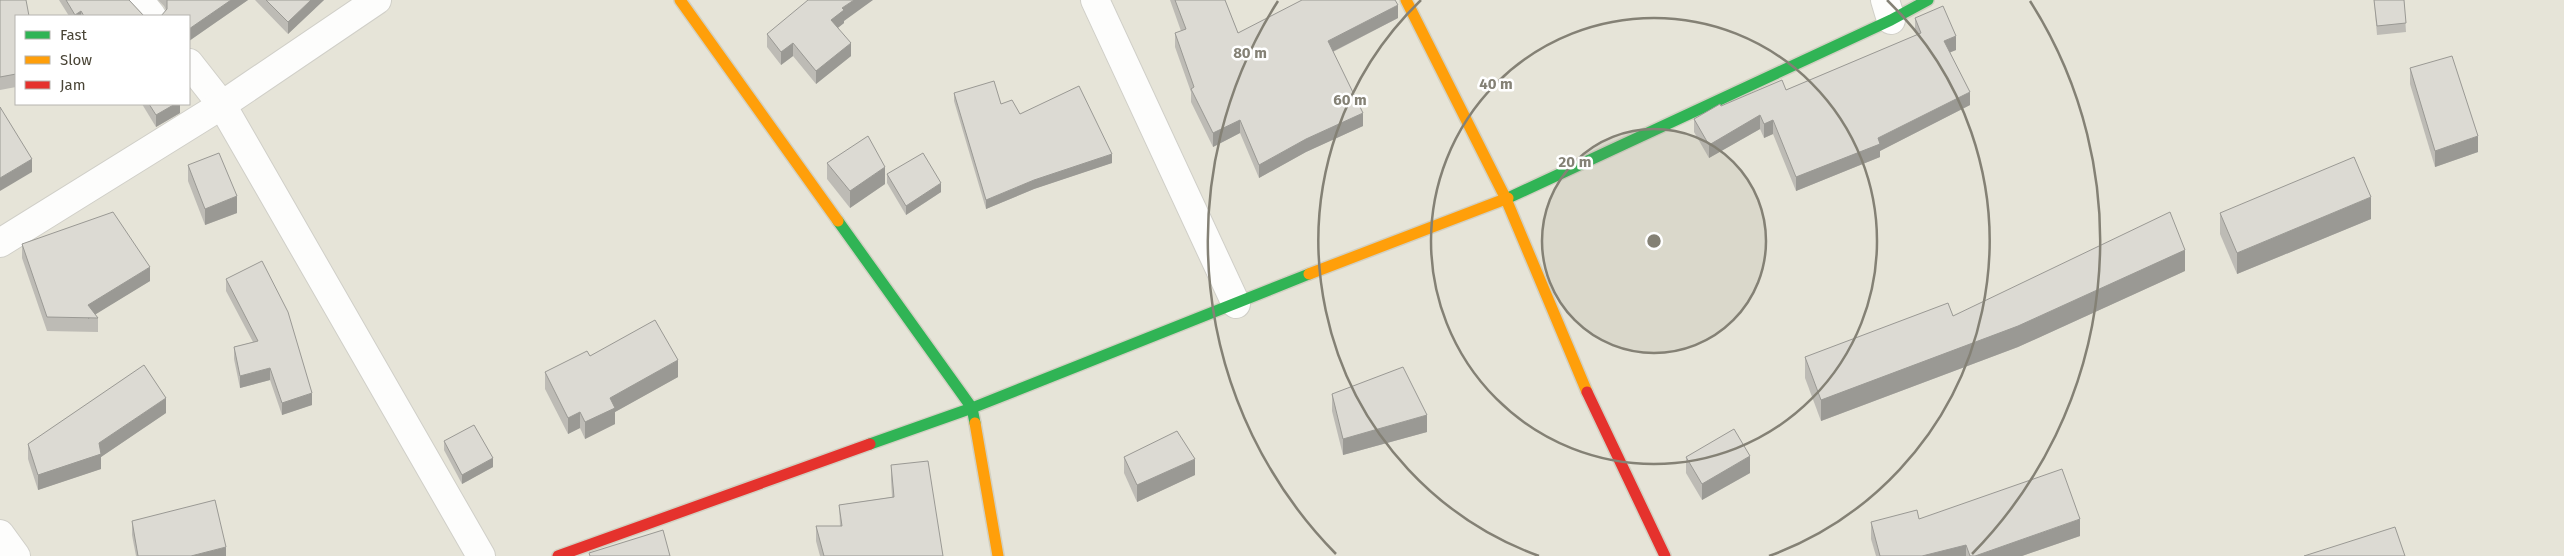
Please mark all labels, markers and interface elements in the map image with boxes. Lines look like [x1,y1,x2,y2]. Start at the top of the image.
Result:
legend [15,15,190,105]
text: Fast [60,26,87,44]
text: 80 m [1233,44,1267,62]
text: Slow [60,51,92,69]
text: 40 m [1479,75,1513,93]
text: Jam [60,76,86,94]
text: 60 m [1333,91,1367,109]
text: 20 m [1559,153,1591,171]
centre of rings [1645,232,1663,250]

